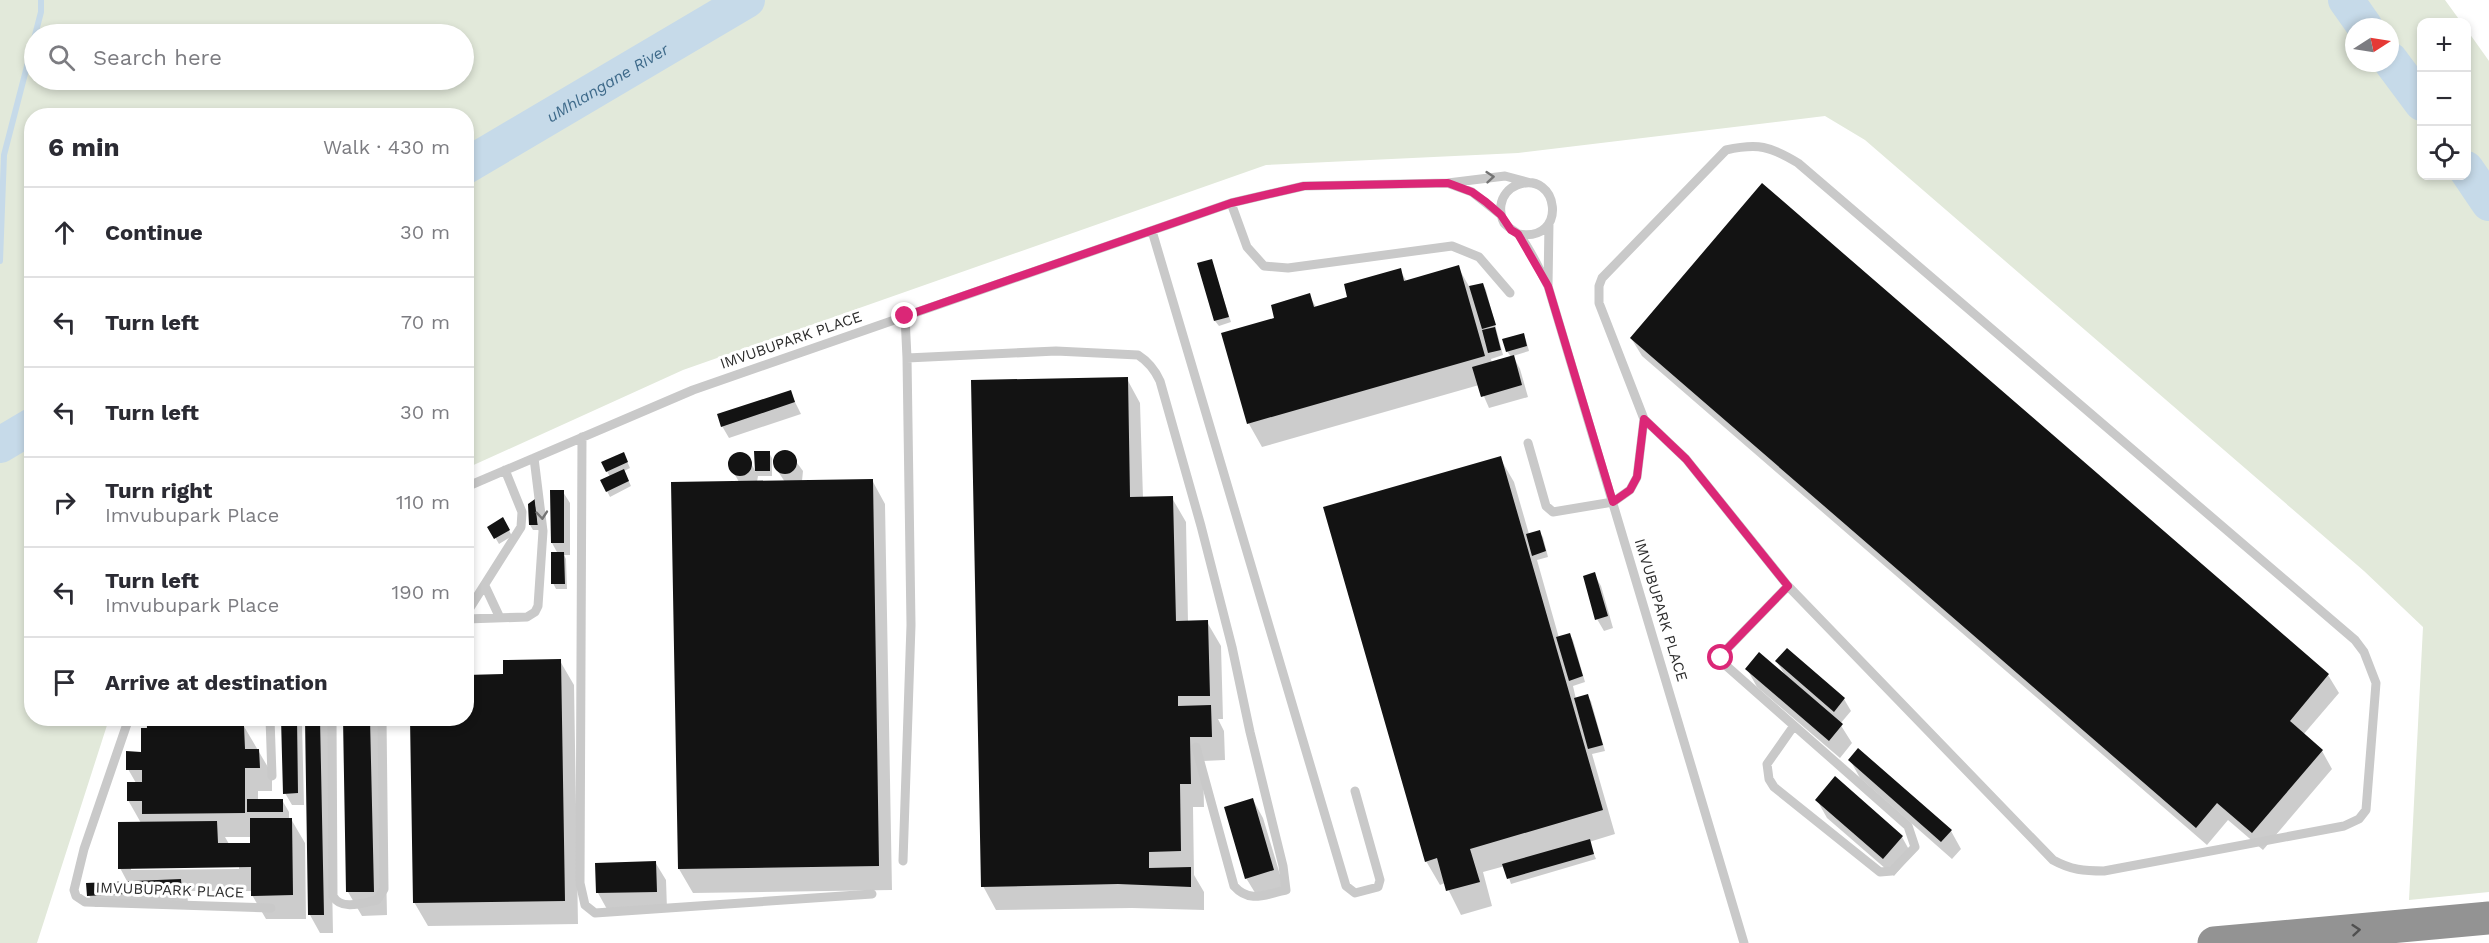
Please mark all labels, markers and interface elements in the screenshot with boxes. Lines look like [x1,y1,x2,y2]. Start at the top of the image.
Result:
north arrow [2345,18,2399,72]
map controls [2417,18,2471,180]
button: + [2417,18,2471,72]
search box [24,24,474,90]
water label: uMhlangane River [543,39,672,126]
icon: search [45,41,78,74]
text: Search here [93,45,222,70]
button: − [2417,72,2471,126]
button: locate [2417,126,2471,180]
text: 6 min [48,132,120,162]
text: Walk · 430 m [323,135,450,159]
one-way arrow [1485,171,1494,184]
icon: ahead [48,216,81,249]
text: Continue [105,220,203,245]
text: 30 m [400,220,450,244]
route end [891,302,917,328]
icon: left [48,306,81,339]
street label: IMVUBUPARK PLACE [718,307,864,373]
text: Turn left [105,310,199,335]
text: 70 m [401,310,450,334]
icon: left [48,396,81,429]
text: Turn left [105,400,199,425]
text: 30 m [400,400,450,424]
text: Turn right [105,478,212,503]
icon: right [48,486,81,519]
text: 110 m [396,490,450,514]
text: Imvubupark Place [105,503,279,527]
one-way arrow [535,511,548,520]
street label: IMVUBUPARK PLACE [1631,536,1691,684]
text: Turn left [105,568,199,593]
icon: left [48,576,81,609]
text: 190 m [392,580,450,604]
text: Imvubupark Place [105,593,279,617]
route start [1707,644,1733,670]
icon: arrive [48,666,81,699]
text: Arrive at destination [105,670,328,695]
street label: IMVUBUPARK PLACE [95,878,245,902]
one-way arrow [2352,924,2361,937]

